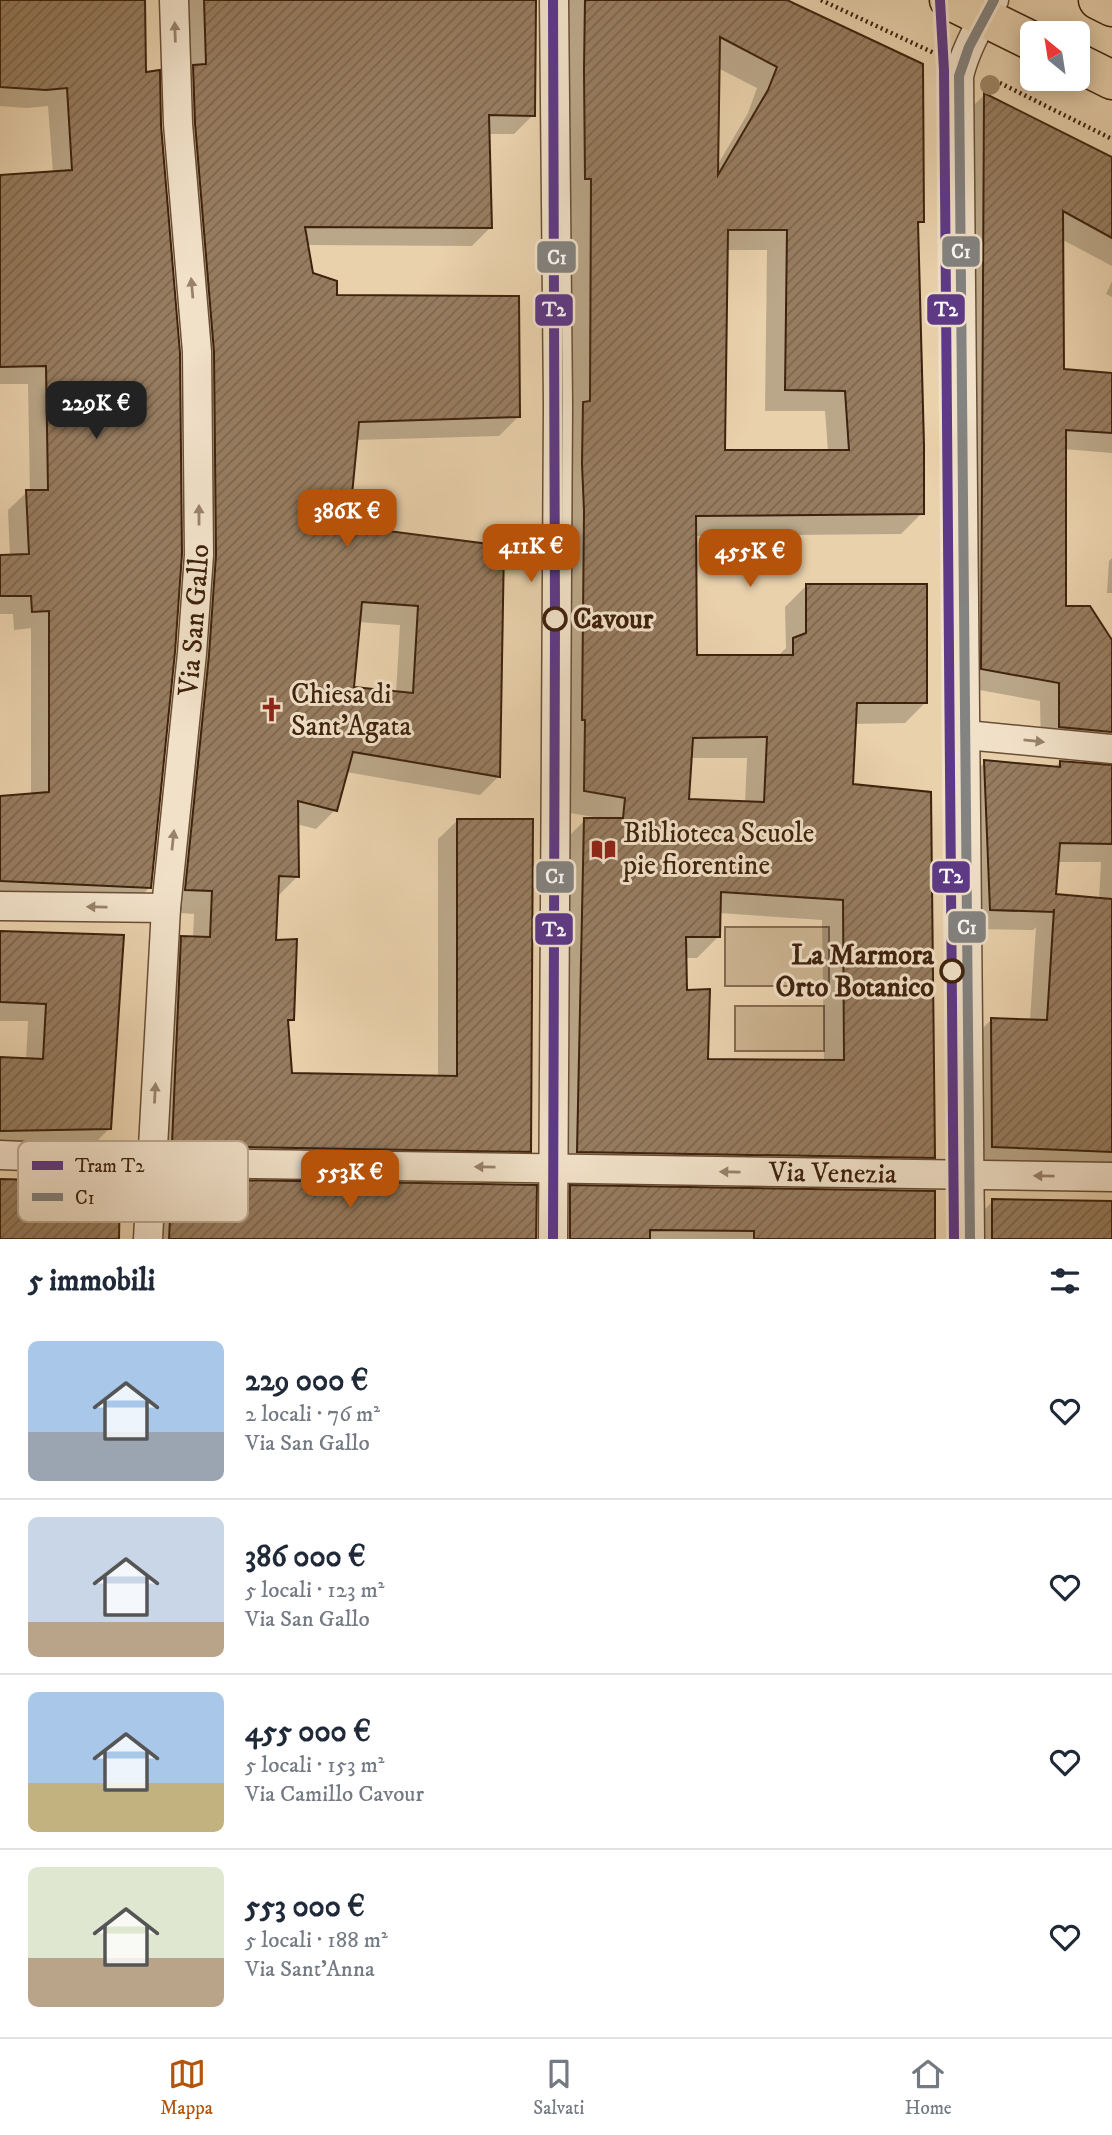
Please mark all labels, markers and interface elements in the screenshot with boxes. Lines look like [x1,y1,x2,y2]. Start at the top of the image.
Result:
one-way arrow [169,21,181,43]
north arrow [1020,21,1090,91]
map controls [1020,21,1090,91]
line badge: C1 [941,235,981,268]
line badge: C1 [536,240,577,274]
text: C1 [951,241,971,264]
text: C1 [547,247,567,270]
one-way arrow [186,277,197,299]
line badge: T2 [534,293,574,327]
line badge: T2 [926,293,966,326]
text: T2 [541,299,567,322]
text: T2 [933,299,959,322]
pin: 229K € [39,382,153,441]
text: 229K € [62,389,130,418]
pin: 386K € [290,490,404,549]
text: 386K € [314,497,380,526]
one-way arrow [193,504,205,526]
pin: 411K € [474,524,588,584]
pin: 455K € [693,530,807,589]
text: 411K € [499,532,563,561]
text: 455K € [715,537,785,566]
street label: Via San Gallo [170,544,217,698]
place label: Cavour [573,602,654,637]
marker: Cavour [543,607,567,631]
place label: Chiesa di Sant'Agata [291,677,412,744]
church icon: Chiesa di Sant'Agata [257,696,285,724]
one-way arrow [1023,736,1045,747]
place label: Biblioteca Scuole pie fiorentine [622,816,814,883]
one-way arrow [168,829,179,851]
library icon: Biblioteca Scuole pie fiorentine [589,835,617,863]
line badge: C1 [535,860,575,894]
line badge: T2 [931,860,971,894]
text: C1 [545,866,565,889]
text: T2 [938,866,964,889]
one-way arrow [86,901,108,913]
line badge: C1 [947,910,987,944]
line badge: T2 [534,912,574,946]
text: C1 [957,917,977,940]
text: T2 [541,919,567,942]
place label: La Marmora Orto Botanico [775,938,935,1005]
marker: La Marmora Orto Botanico [940,959,964,983]
one-way arrow [150,1082,161,1104]
legend [18,1141,248,1222]
pin: 553K € [293,1150,407,1210]
street label: Via Venezia [768,1154,897,1191]
text: Tram T2 [75,1155,145,1178]
text: 553K € [317,1158,383,1187]
one-way arrow [474,1161,496,1173]
one-way arrow [719,1166,741,1178]
one-way arrow [1033,1170,1055,1182]
text: C1 [75,1187,95,1210]
icon: filters [1046,1262,1084,1300]
text: 5 immobili [28,1263,155,1300]
text: 229 000 € [245,1363,368,1400]
icon: home [84,1369,168,1453]
icon: heart [1046,1392,1084,1430]
text: 2 locali · 76 m² [245,1400,380,1429]
text: Via San Gallo [245,1429,370,1458]
text: 386 000 € [245,1539,366,1576]
icon: home [84,1545,168,1629]
icon: heart [1046,1568,1084,1606]
text: 5 locali · 123 m² [245,1576,385,1605]
text: Via San Gallo [245,1605,370,1634]
text: 455 000 € [245,1714,371,1751]
icon: home [84,1720,168,1804]
icon: heart [1046,1743,1084,1781]
text: 5 locali · 153 m² [245,1751,385,1780]
text: Via Camillo Cavour [245,1780,424,1809]
text: 553 000 € [245,1889,365,1926]
icon: home [84,1895,168,1979]
icon: heart [1046,1918,1084,1956]
text: 5 locali · 188 m² [245,1926,388,1955]
text: Via Sant'Anna [245,1955,375,1984]
tab: Mappa [160,2055,213,2120]
tab: Salvati [533,2055,584,2120]
tab: Home [905,2055,952,2120]

